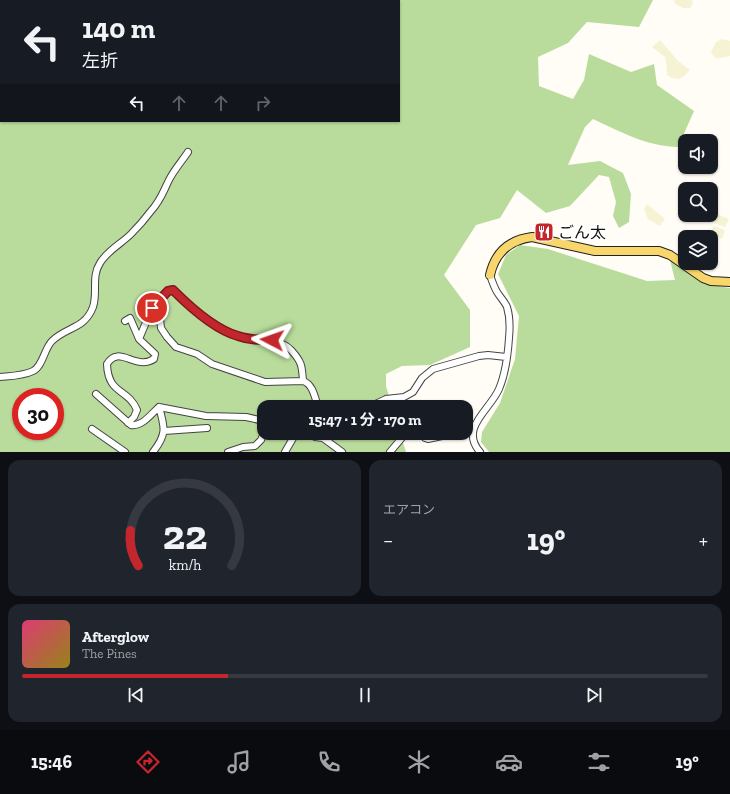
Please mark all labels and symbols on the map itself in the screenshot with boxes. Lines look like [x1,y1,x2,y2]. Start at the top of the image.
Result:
restaurant icon: ごん太 [533,221,555,243]
place label: ごん太 [558,223,606,242]
pin [135,291,169,325]
position arrow [251,319,293,361]
speed limit sign: 30 [12,388,64,440]

